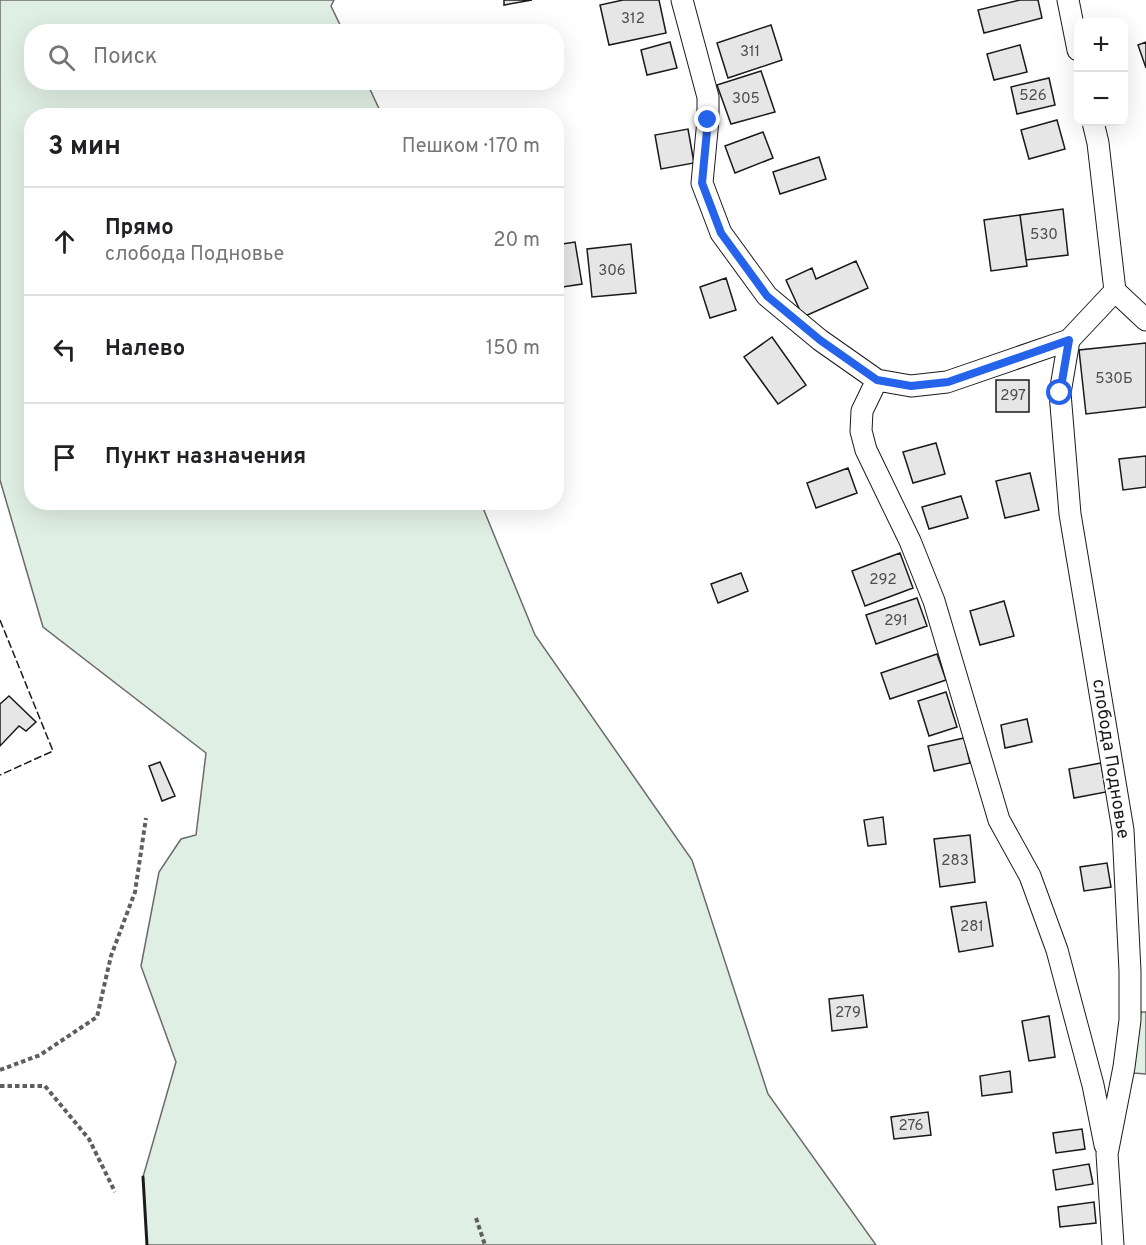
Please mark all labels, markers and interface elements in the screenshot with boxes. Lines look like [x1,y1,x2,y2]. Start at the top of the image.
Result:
house number: 312 [621,10,645,29]
map controls [1074,18,1128,126]
button: + [1074,18,1128,72]
search box [24,24,564,90]
icon: search [45,41,78,74]
house number: 311 [740,43,760,62]
text: Поиск [93,44,157,71]
button: − [1074,72,1128,126]
house number: 526 [1019,87,1047,106]
house number: 305 [732,90,760,109]
route end [694,106,720,132]
text: 3 мин [48,131,121,164]
text: Пешком · 170 m [402,134,540,160]
text: Прямо [105,215,174,242]
icon: ahead [48,225,81,258]
house number: 530 [1030,226,1058,245]
text: 20 m [493,228,540,254]
text: слобода Подновье [105,242,284,268]
house number: 306 [598,262,626,281]
icon: left [48,333,81,366]
text: Налево [105,336,185,363]
text: 150 m [486,336,540,362]
house number: 530Б [1095,370,1133,389]
route start [1046,379,1072,405]
house number: 297 [1000,387,1026,406]
icon: arrive [48,441,81,474]
text: Пункт назначения [105,444,306,471]
house number: 292 [869,571,897,590]
house number: 291 [884,612,908,631]
street label: слобода Подновье [1086,678,1134,840]
house number: 283 [941,852,969,871]
house number: 281 [960,918,984,937]
house number: 279 [835,1004,861,1023]
house number: 276 [898,1117,924,1136]

